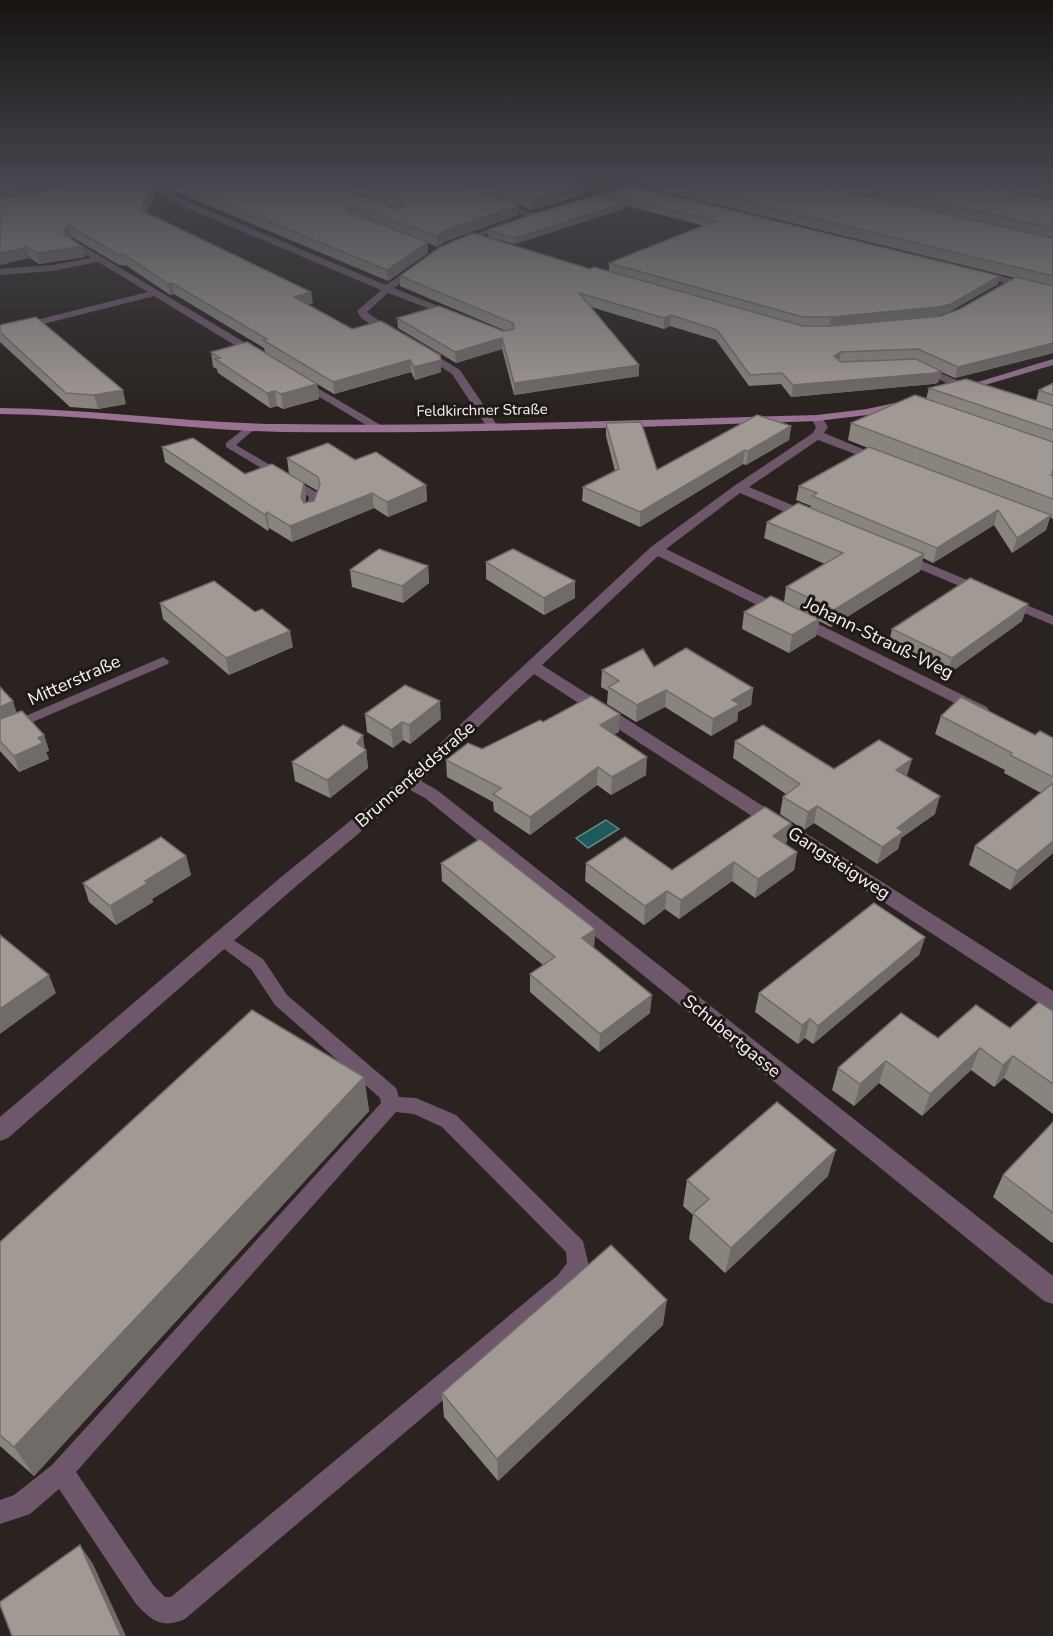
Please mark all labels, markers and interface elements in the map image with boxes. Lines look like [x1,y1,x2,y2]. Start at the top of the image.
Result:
street label: Feldkirchner Straße [416,399,548,421]
street label: Johann-Strauß-Weg [799,591,958,685]
street label: Mitterstraße [24,649,124,711]
street label: Brunnenfeldstraße [350,715,480,833]
street label: Gangsteigweg [783,821,895,905]
street label: Schubertgasse [678,989,786,1083]

